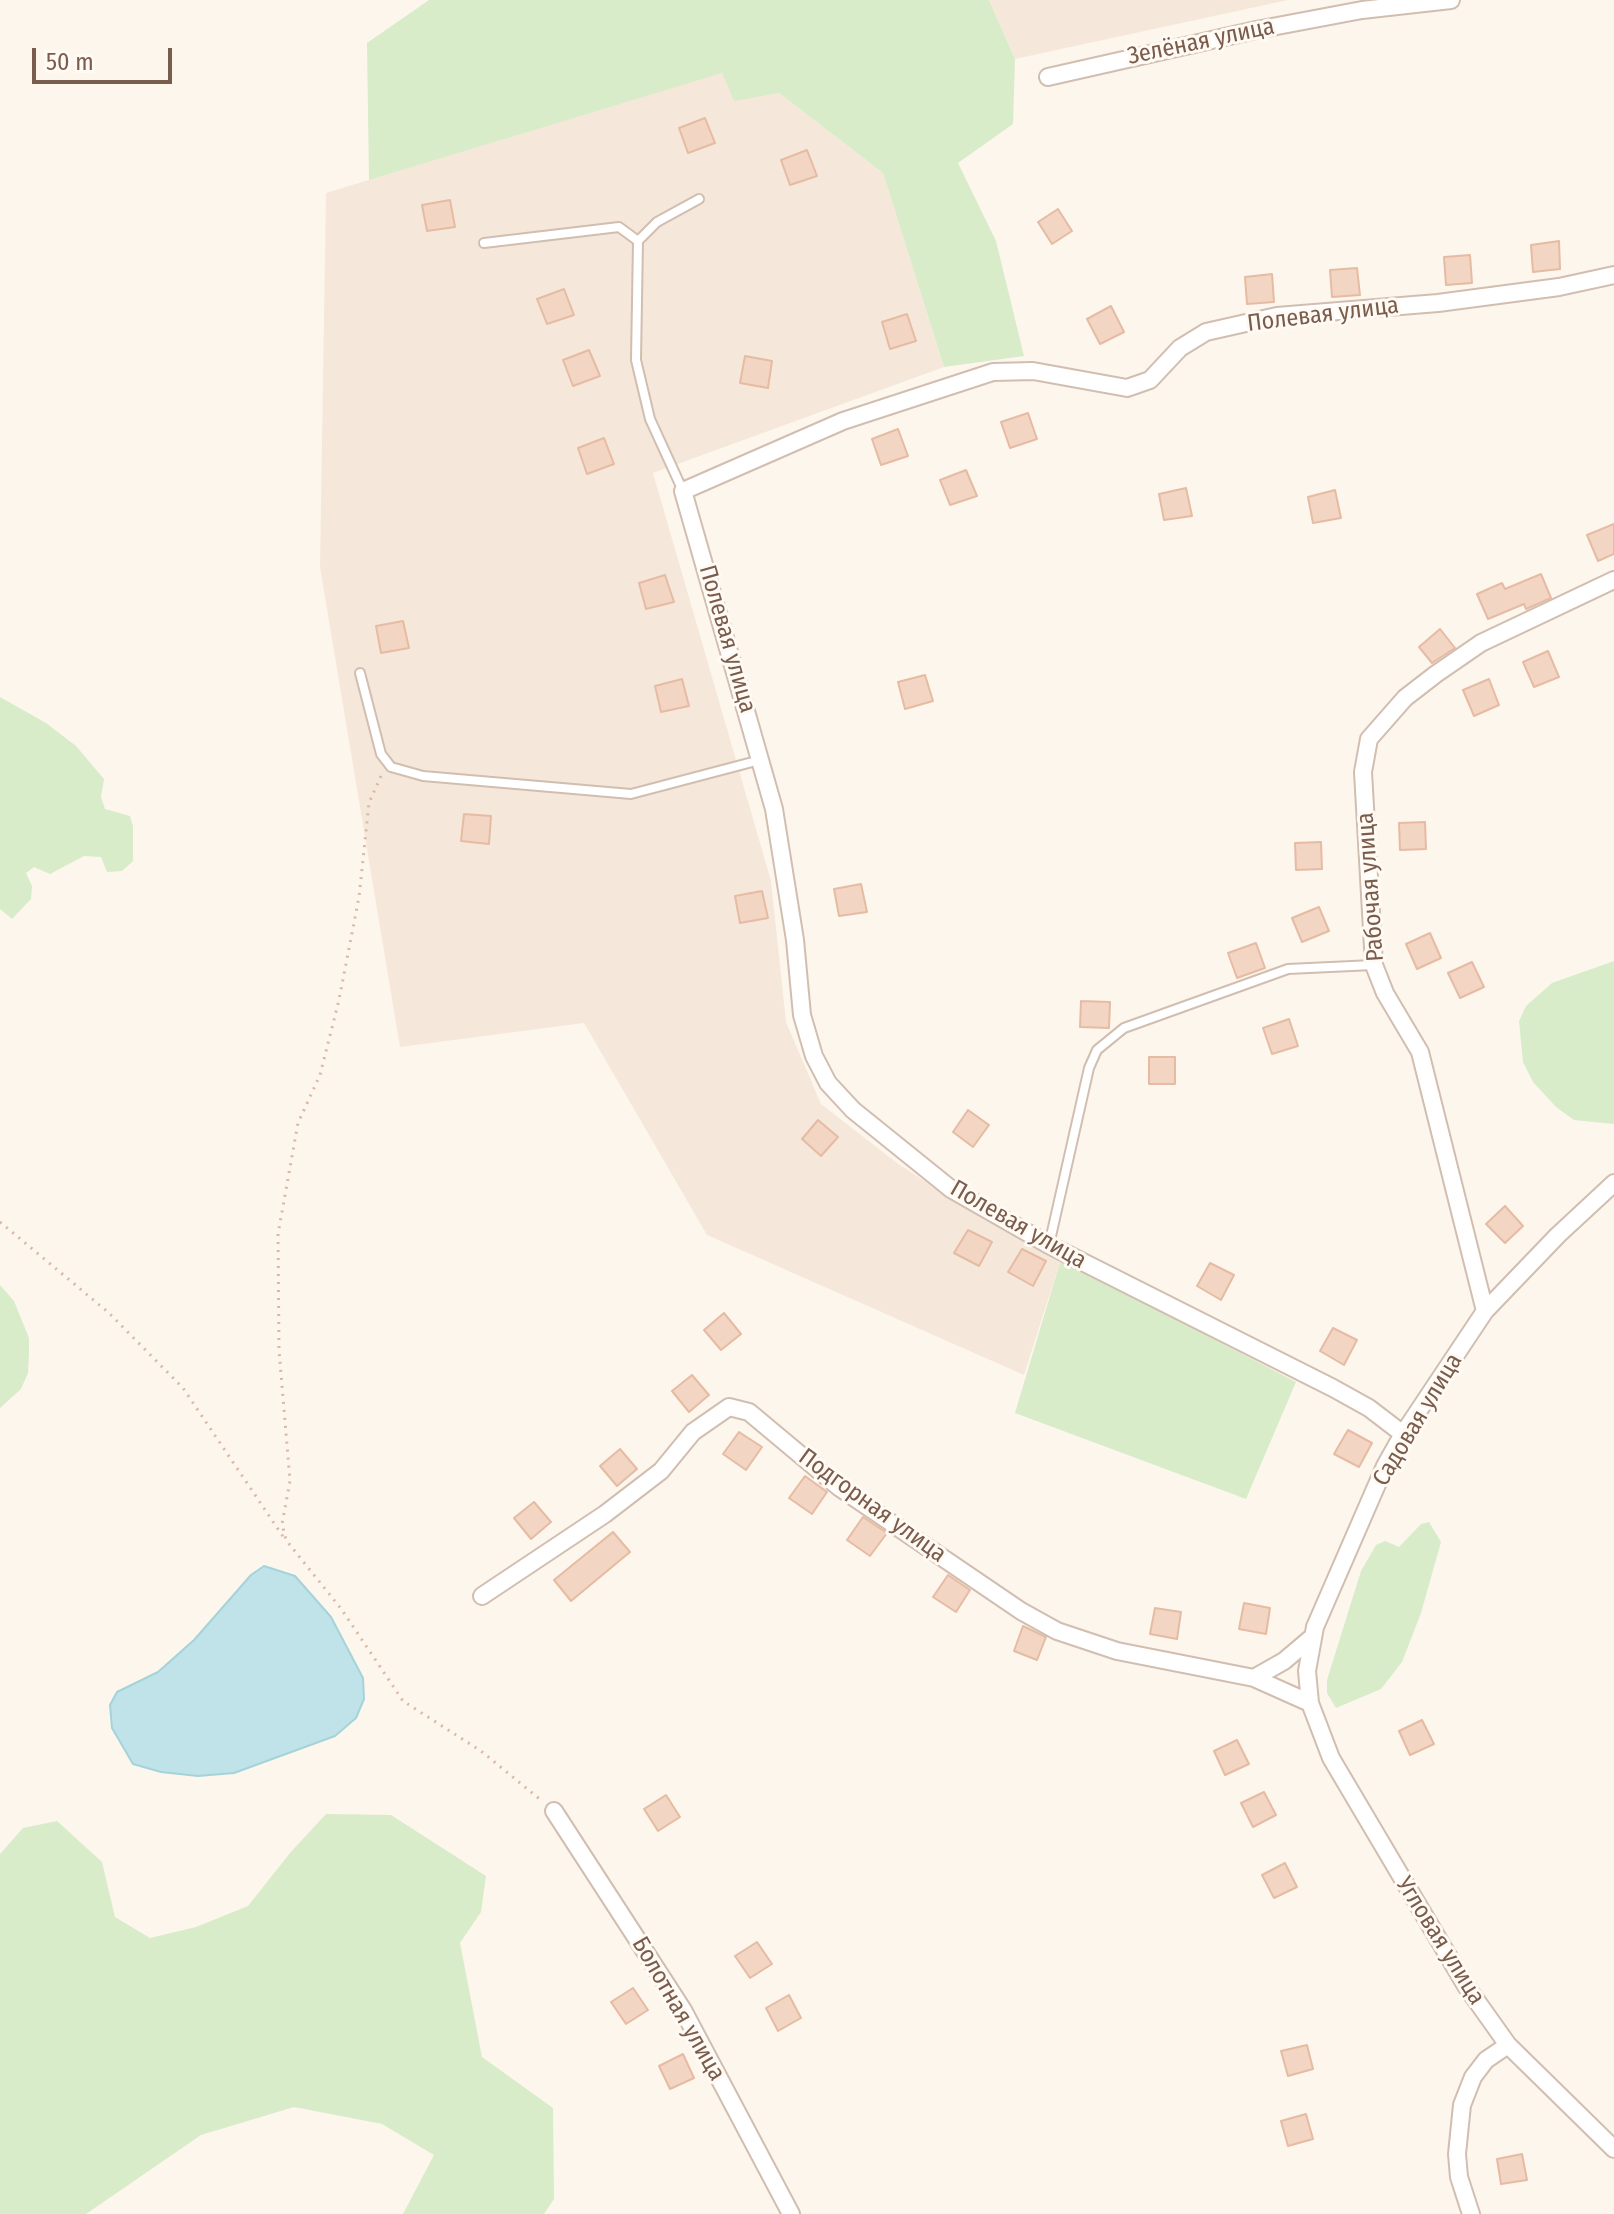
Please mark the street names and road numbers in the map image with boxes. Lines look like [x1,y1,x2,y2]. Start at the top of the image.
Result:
street label: Зелёная улица [1125,12,1277,72]
street label: Полевая улица [1246,291,1400,339]
street label: Полевая улица [692,562,762,716]
street label: Рабочая улица [1351,811,1391,963]
street label: Полевая улица [945,1174,1091,1276]
street label: Садовая улица [1367,1348,1469,1492]
street label: Подгорная улица [793,1443,951,1569]
street label: Угловая улица [1389,1872,1491,2010]
street label: Болотная улица [625,1932,731,2086]

